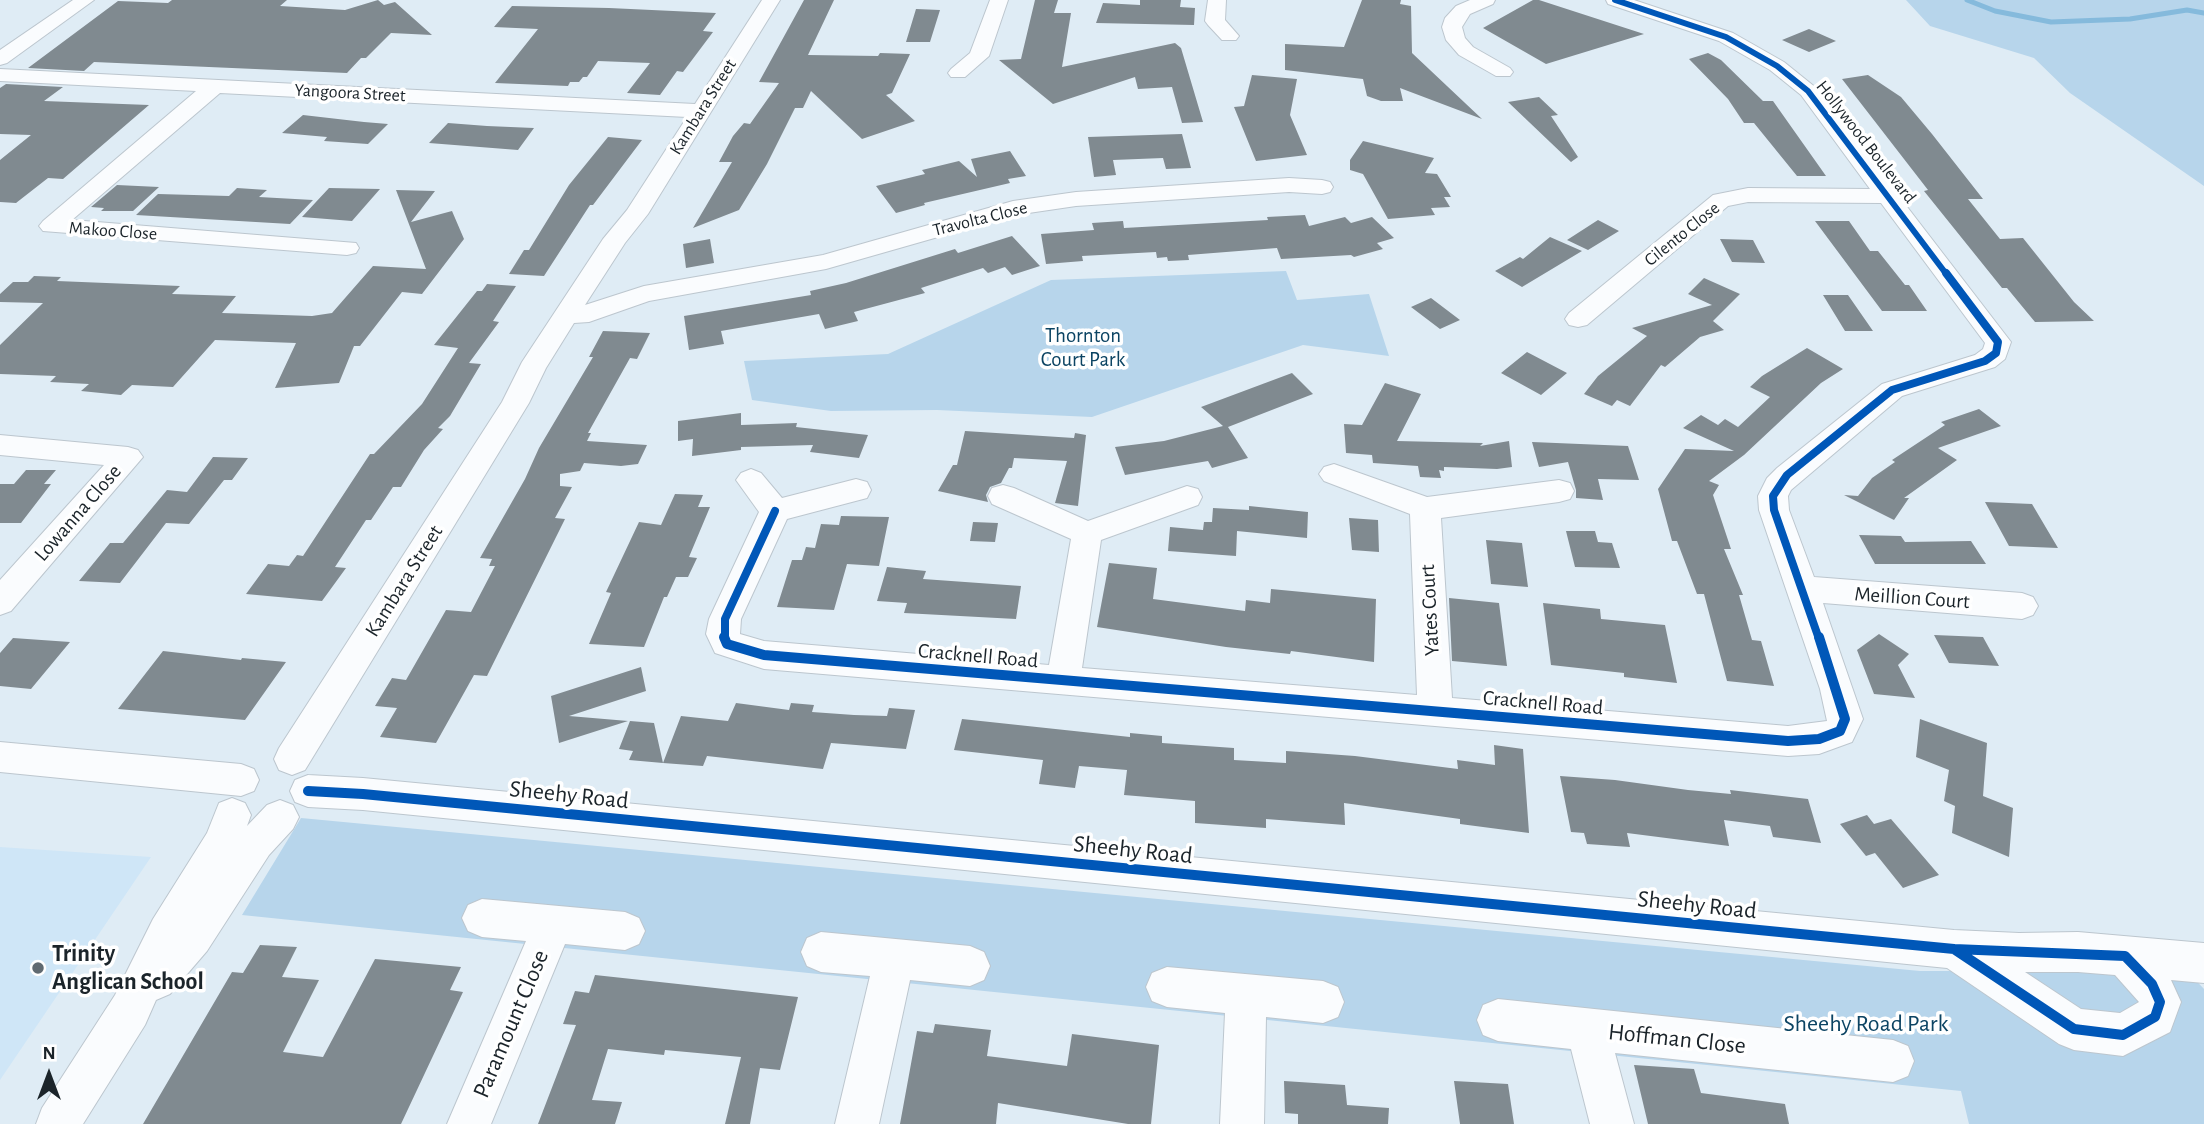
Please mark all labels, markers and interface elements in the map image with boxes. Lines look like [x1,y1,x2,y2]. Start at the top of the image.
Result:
street label: Kambara Street [665,55,741,159]
street label: Hollywood Boulevard [1811,76,1921,208]
street label: Yangoora Street [294,79,406,107]
street label: Travolta Close [930,197,1030,241]
street label: Cilento Close [1640,197,1724,271]
street label: Makoo Close [68,217,158,245]
park label: Thornton Court Park [1041,323,1125,373]
street label: Lowanna Close [29,459,127,567]
street label: Kambara Street [360,520,448,642]
street label: Yates Court [1415,564,1445,656]
street label: Meillion Court [1853,581,1971,615]
street label: Cracknell Road [917,638,1039,674]
street label: Cracknell Road [1482,685,1604,721]
street label: Sheehy Road [508,774,630,816]
street label: Sheehy Road [1072,829,1194,871]
street label: Sheehy Road [1636,884,1758,926]
place label: Trinity Anglican School [52,940,204,996]
street label: Paramount Close [467,946,555,1102]
marker: Trinity Anglican School [30,960,46,976]
park label: Sheehy Road Park [1783,1010,1949,1038]
street label: Hoffman Close [1607,1017,1747,1061]
north arrow [14,1040,84,1110]
text: N [42,1044,56,1063]

